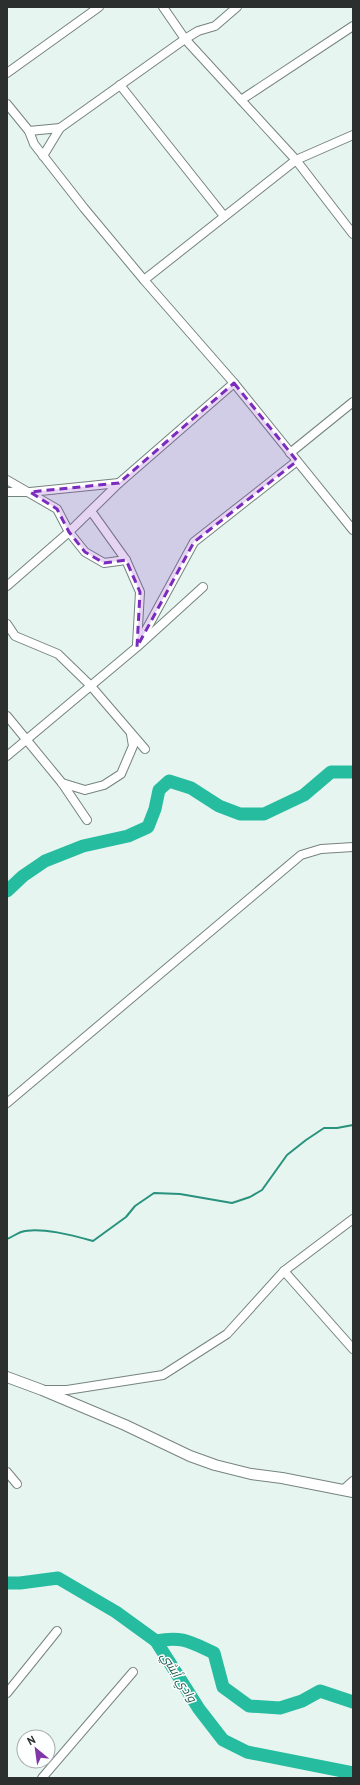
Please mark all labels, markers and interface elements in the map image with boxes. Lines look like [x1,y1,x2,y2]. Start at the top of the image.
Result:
water label: وادي أبشي [155,1649,201,1707]
north arrow [16,1729,56,1769]
text: N [25,1732,38,1748]

